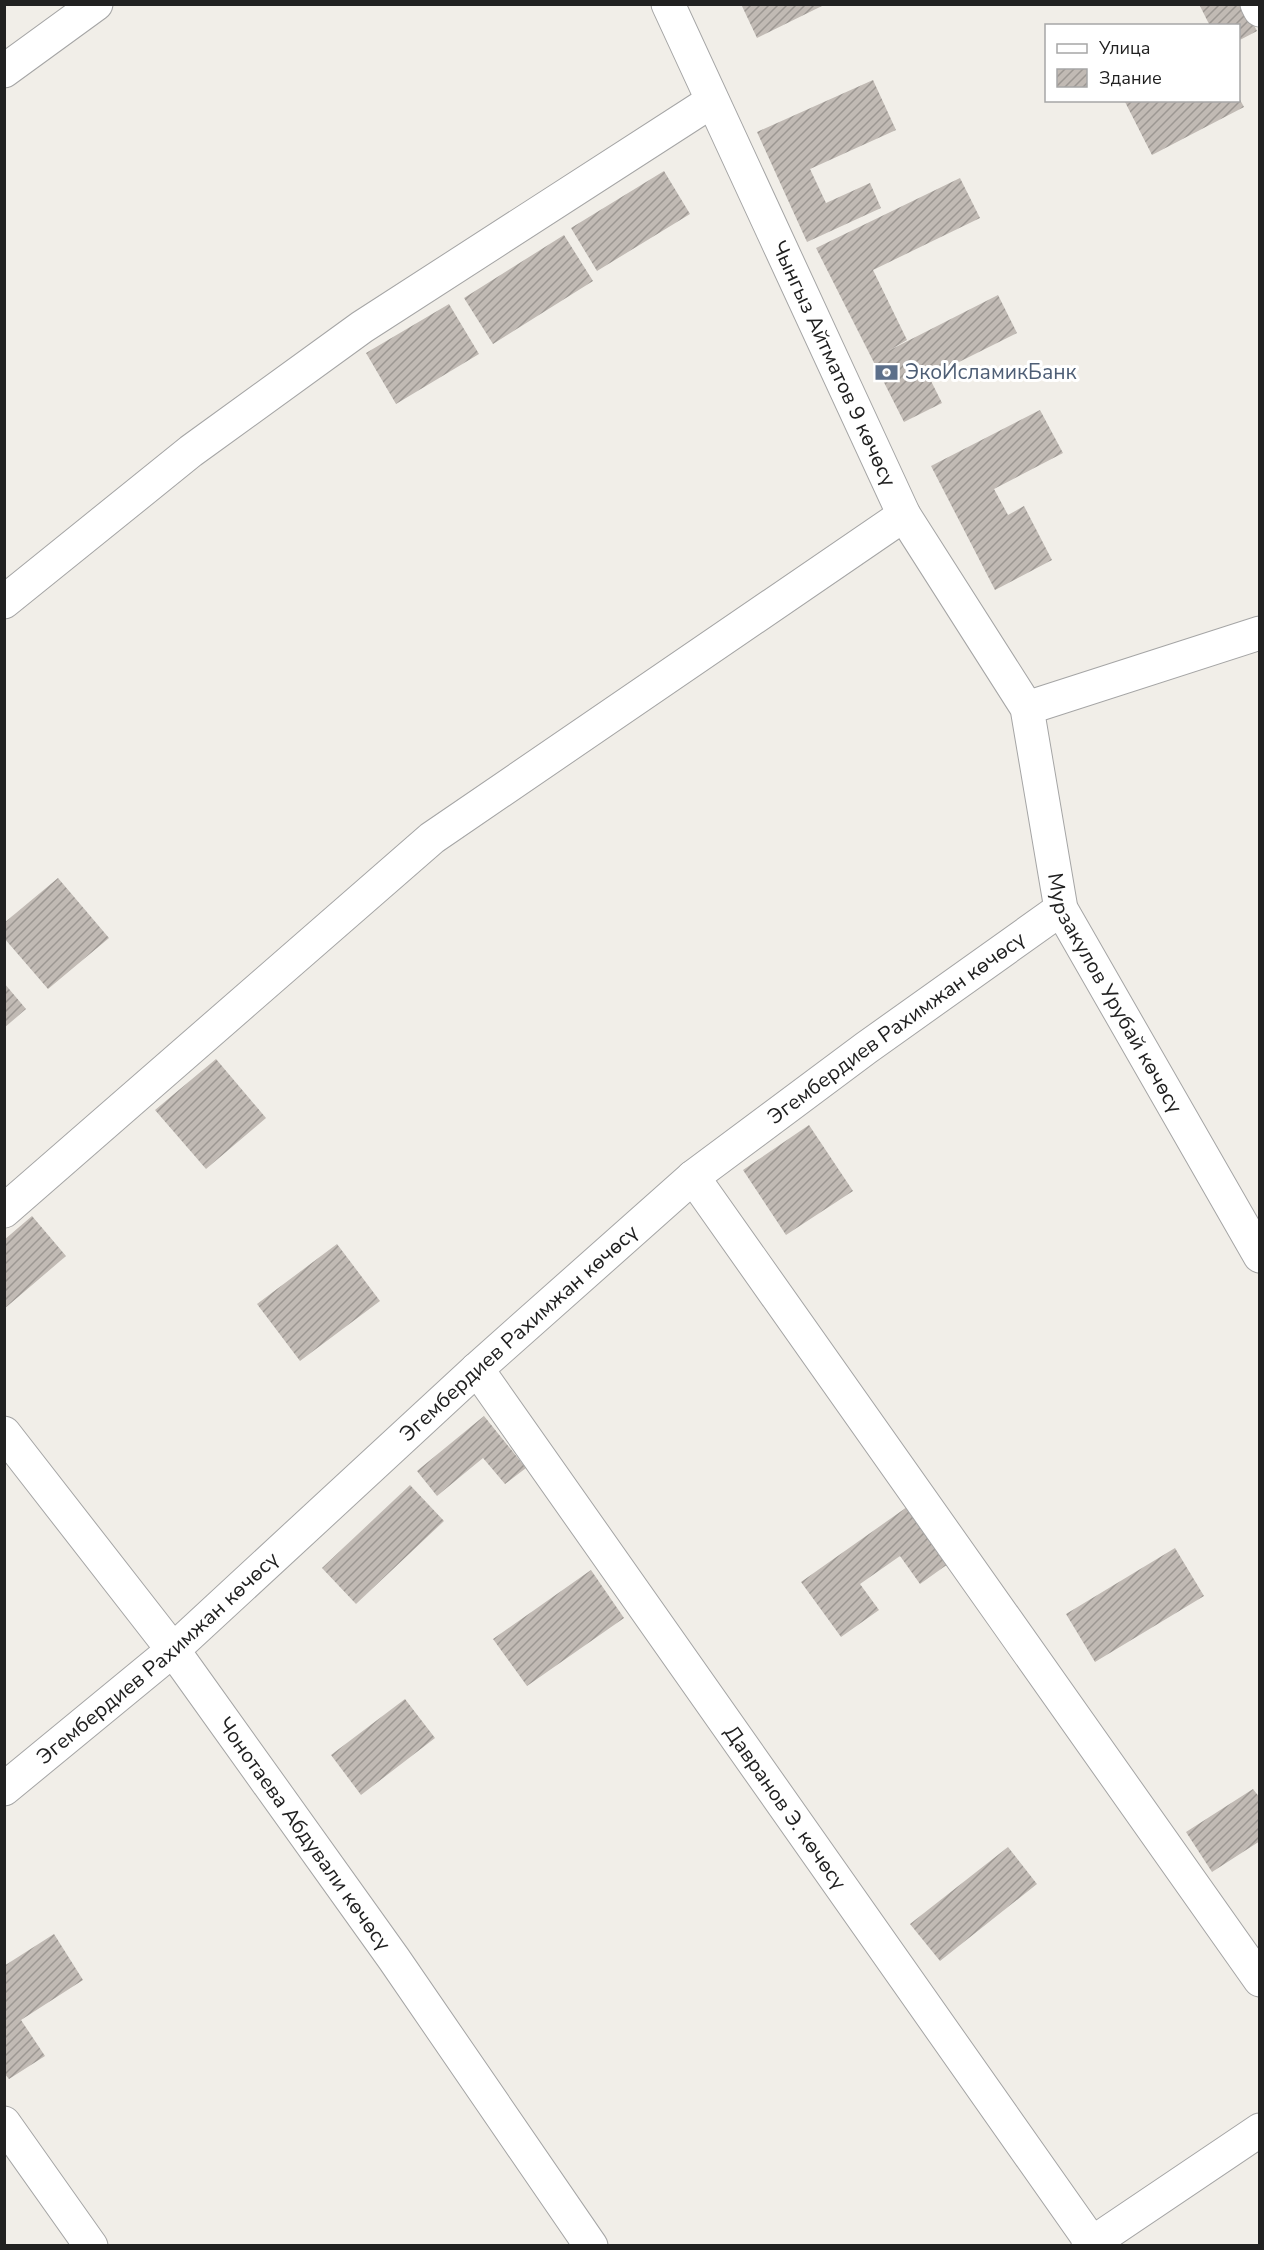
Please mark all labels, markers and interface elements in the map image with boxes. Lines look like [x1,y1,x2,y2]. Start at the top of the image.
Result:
legend [1045,24,1240,102]
text: Улица [1098,36,1150,60]
text: Здание [1099,66,1162,90]
street label: Чынгыз Айтматов 9 көчөсү [765,236,903,491]
place label: ЭкоИсламикБанк [905,358,1078,386]
bank icon: ЭкоИсламикБанк [874,359,900,385]
street label: Мурзакулов Урубай көчөсү [1041,871,1189,1118]
street label: Эгембердиев Рахимжан көчөсү [762,925,1031,1131]
street label: Эгембердиев Рахимжан көчөсү [394,1218,644,1448]
street label: Эгембердиев Рахимжан көчөсү [31,1545,285,1771]
street label: Чонотаева Абдували көчөсү [211,1712,398,1956]
street label: Давранов Э. көчөсү [718,1720,853,1895]

